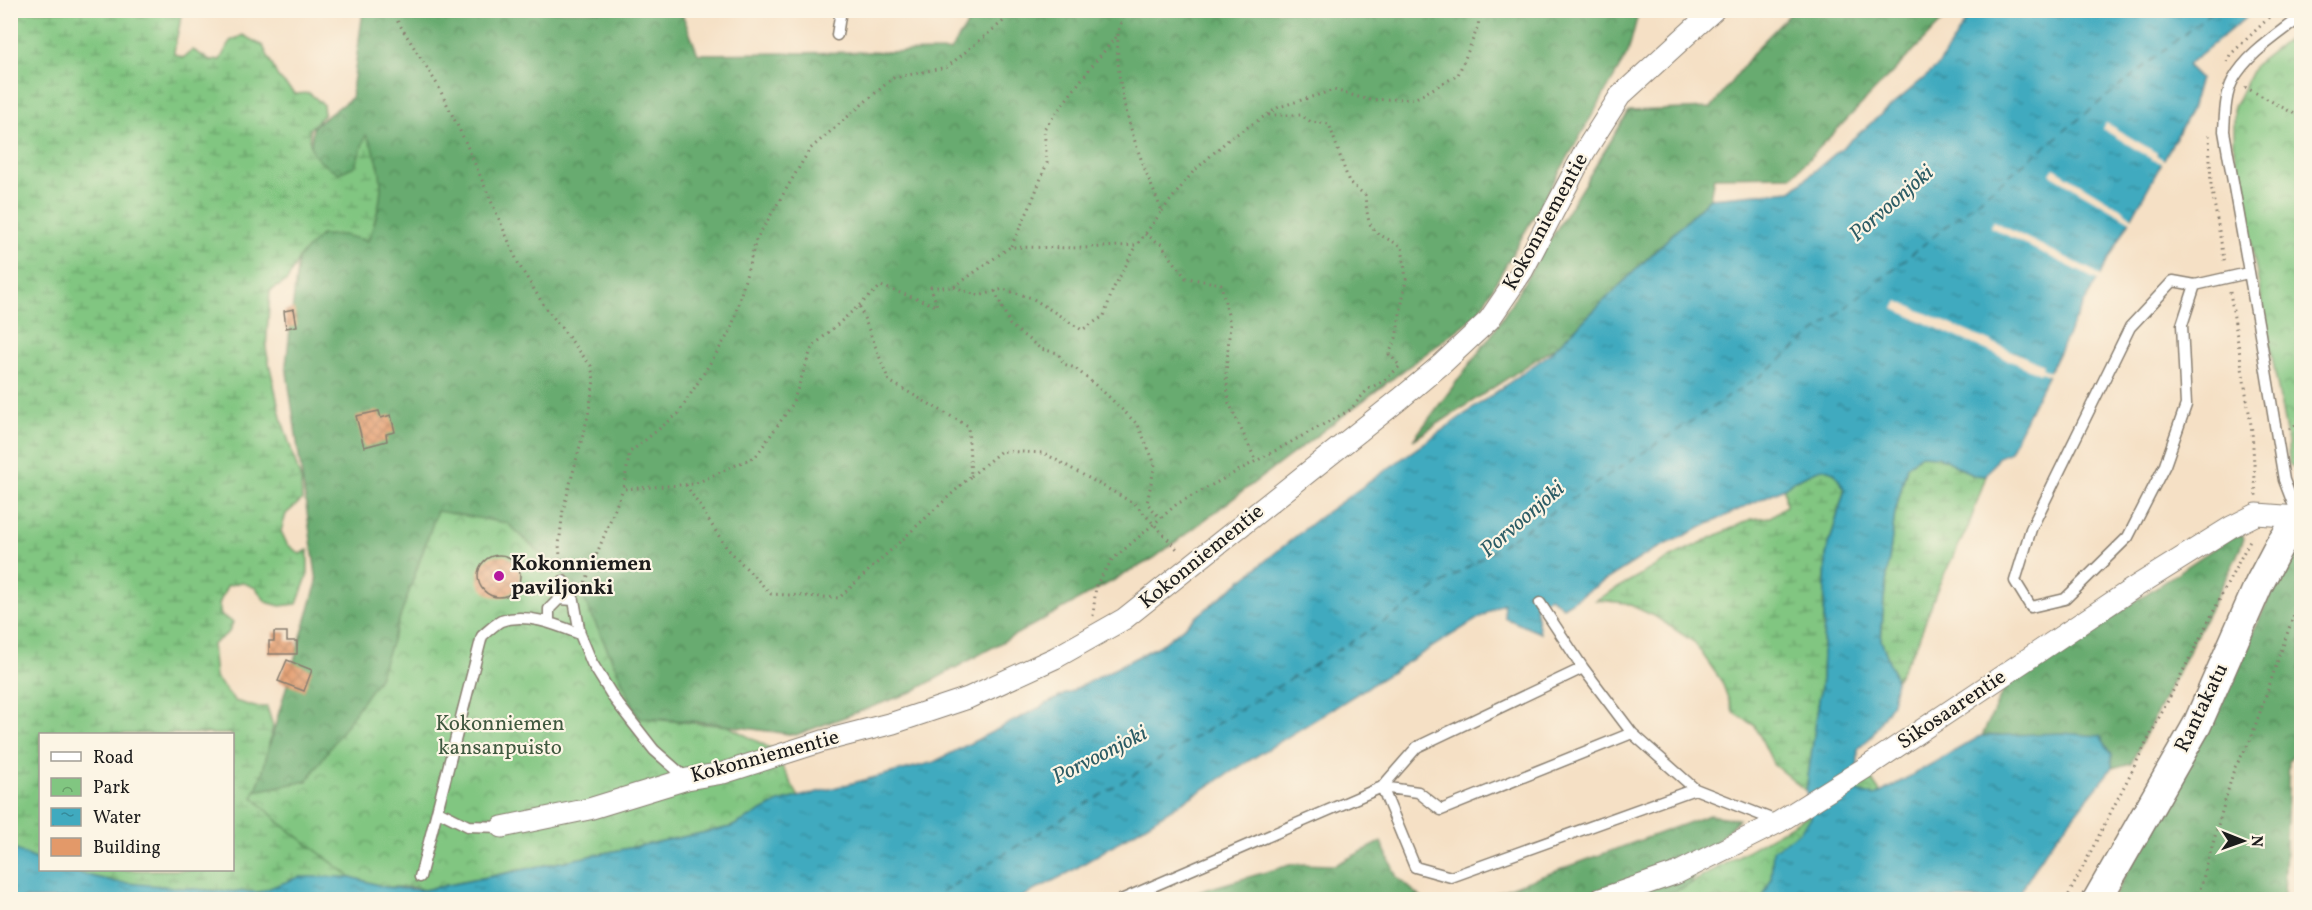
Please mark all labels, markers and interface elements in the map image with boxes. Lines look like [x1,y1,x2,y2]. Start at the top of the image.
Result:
street label: Kokonniementie [1496,148,1596,296]
water label: Porvoonjoki [1843,158,1941,249]
water label: Porvoonjoki [1474,474,1572,565]
street label: Kokonniementie [1134,498,1271,616]
place label: Kokonniemen paviljonki [511,550,652,603]
marker: Kokonniemen paviljonki [492,569,506,583]
street label: Rantakatu [2168,659,2236,757]
street label: Sikosaarentie [1892,663,2012,757]
park label: Kokonniemen kansanpuisto [435,710,565,763]
water label: Porvoonjoki [1047,719,1153,793]
street label: Kokonniementie [687,723,843,791]
legend [39,733,234,871]
text: Road [93,746,134,771]
text: Park [93,776,130,801]
text: Water [93,806,141,831]
north arrow [2213,811,2273,871]
text: N [2245,835,2267,848]
text: Building [93,836,161,861]

